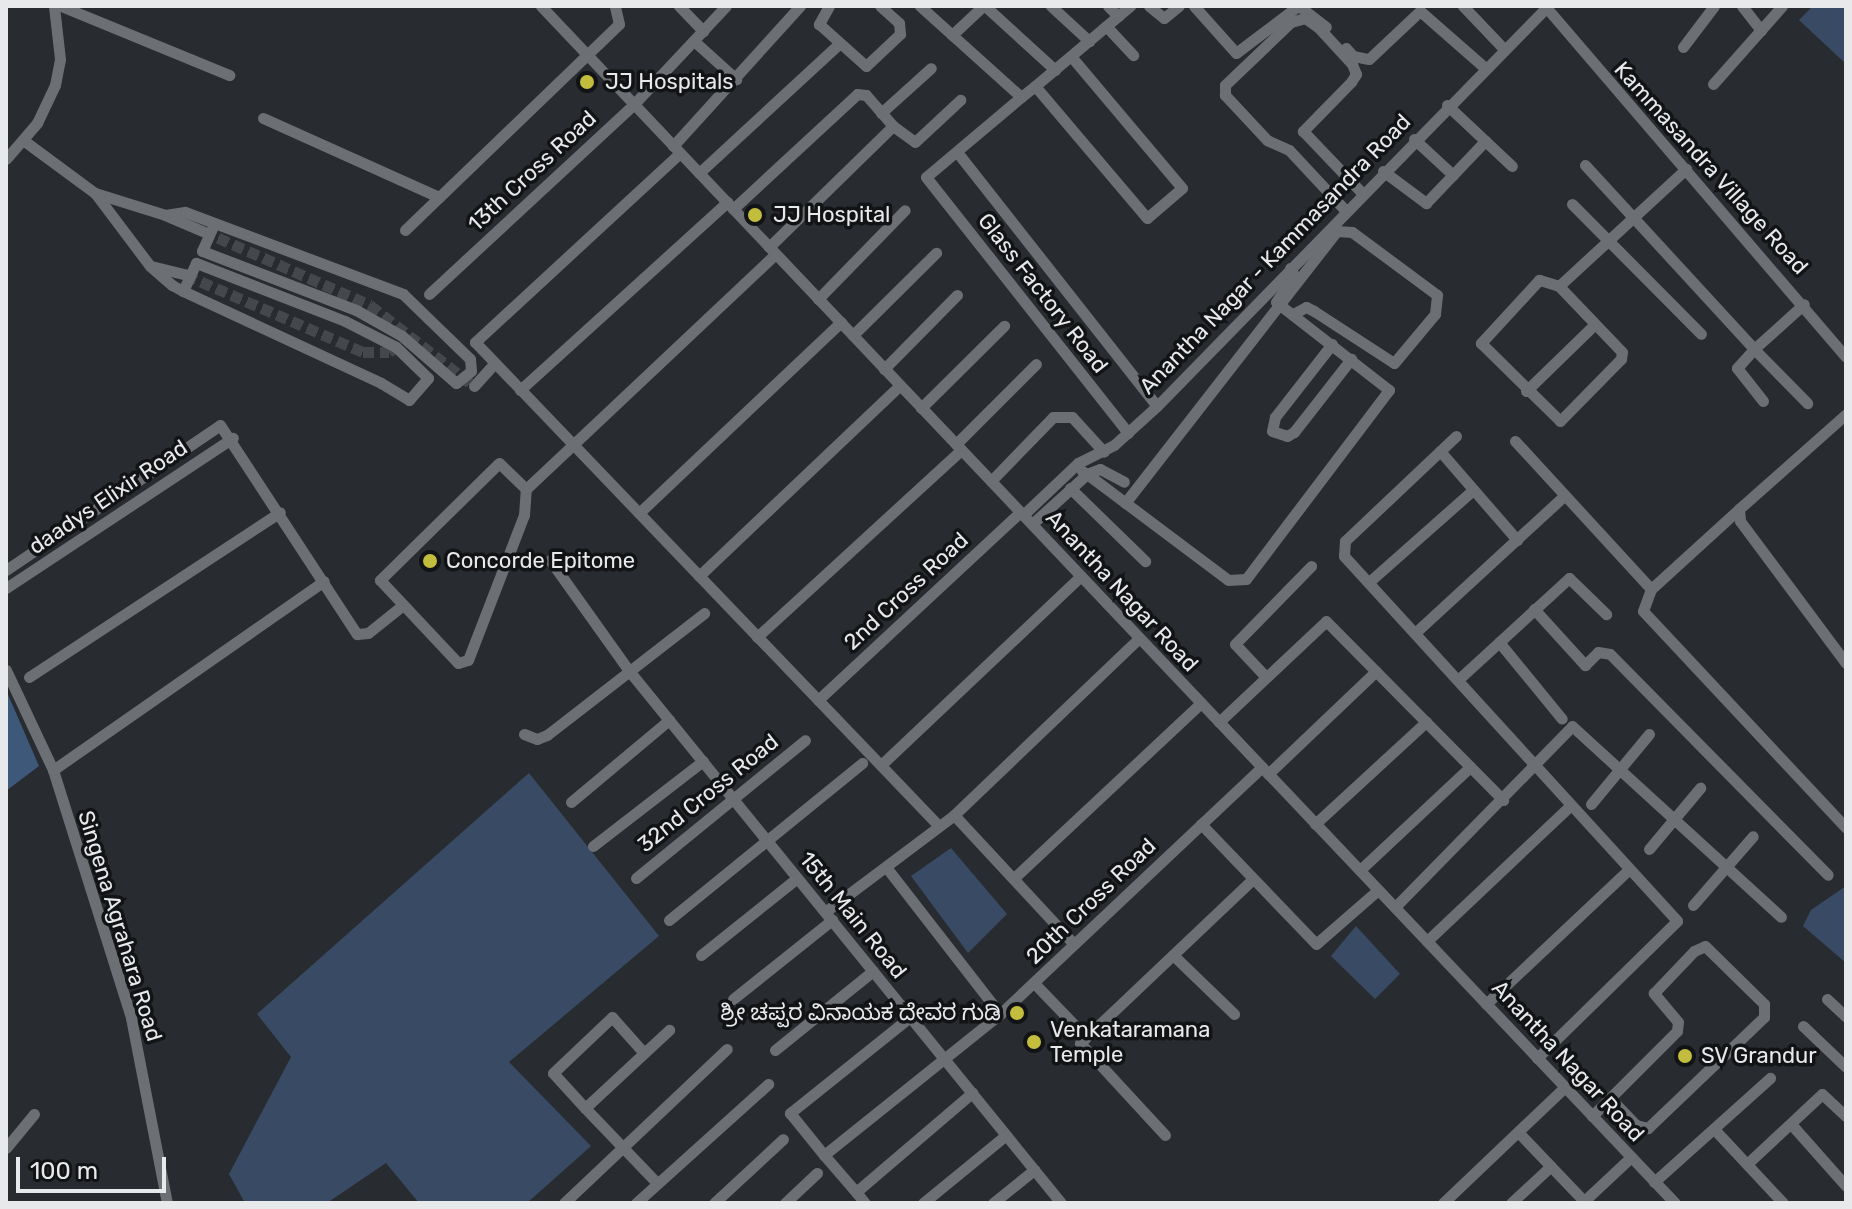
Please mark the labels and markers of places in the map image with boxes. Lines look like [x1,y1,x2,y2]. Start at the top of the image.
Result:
place label: JJ Hospitals [605,69,734,95]
marker: JJ Hospitals [576,71,598,93]
place label: JJ Hospital [773,202,890,228]
marker: JJ Hospital [744,204,766,226]
place label: Concorde Epitome [446,548,635,574]
marker: Concorde Epitome [421,552,439,570]
place label: ಶ್ರೀ ಚಪ್ಪರ ವಿನಾಯಕ ದೇವರ ಗುಡಿ [720,1000,1001,1026]
marker: ಶ್ರೀ ಚಪ್ಪರ ವಿನಾಯಕ ದೇವರ ಗುಡಿ [1008,1004,1026,1022]
place label: Venkataramana Temple [1050,1016,1210,1068]
marker: Venkataramana Temple [1025,1033,1043,1051]
place label: SV Grandur [1701,1043,1817,1069]
marker: SV Grandur [1676,1047,1694,1065]

